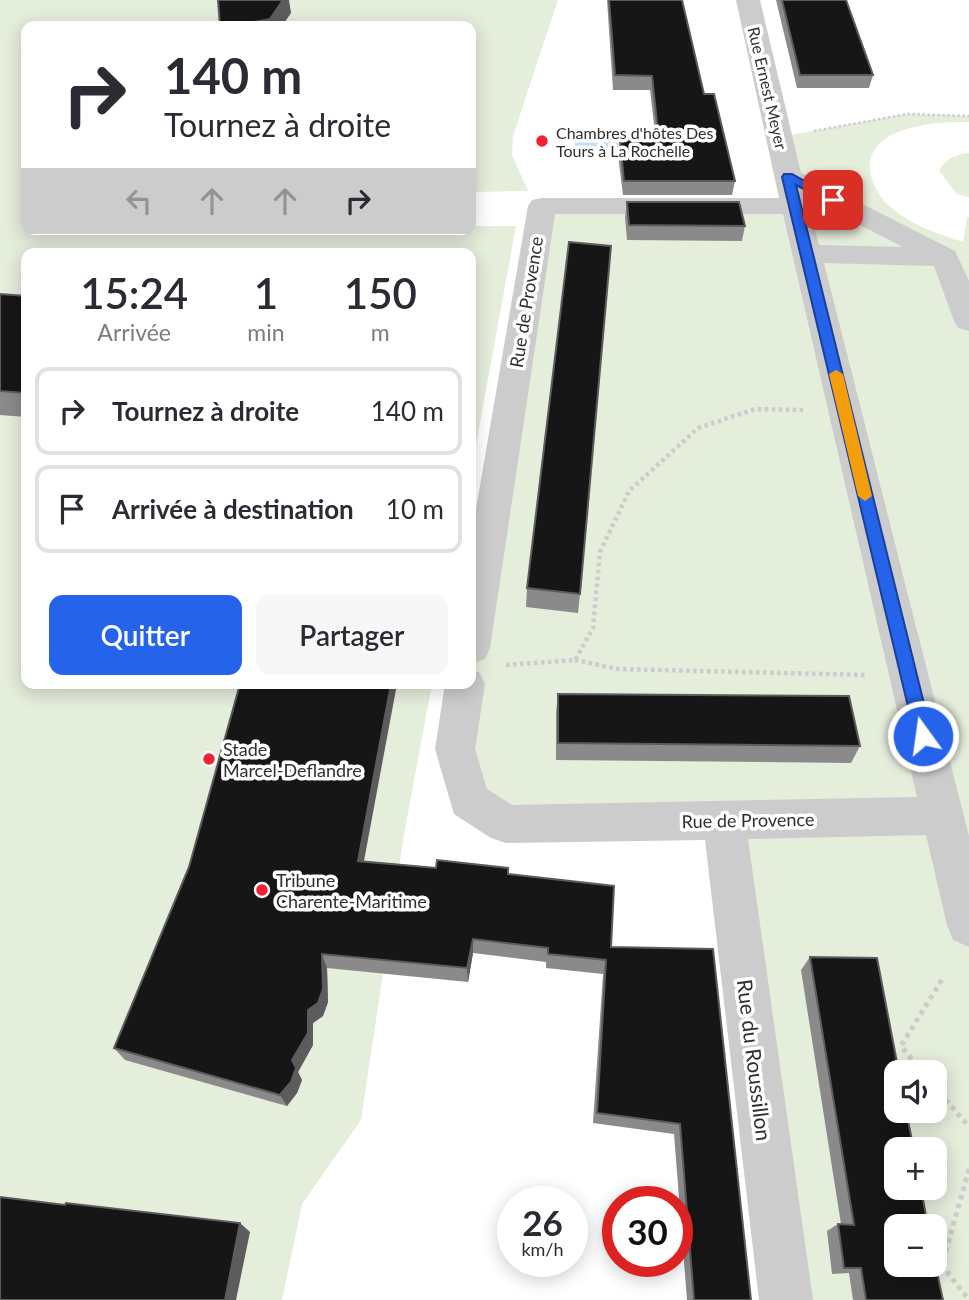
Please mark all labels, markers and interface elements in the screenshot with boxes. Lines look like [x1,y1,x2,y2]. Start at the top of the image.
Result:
street label: Rue Ernest Meyer [745,25,791,151]
text: 140 m [164,46,302,104]
icon: right [49,49,140,140]
text: Tournez à droite [164,105,391,144]
place label: Chambres d'hôtes Des Tours à La Rochelle [556,123,713,160]
marker: Chambres d'hôtes Des Tours à La Rochelle [534,133,550,149]
pin [803,170,863,230]
icon: arrive [814,181,852,219]
icon: left [120,182,158,220]
icon: ahead [193,182,231,220]
icon: ahead [266,182,304,220]
icon: right [339,182,377,220]
street label: Rue de Provence [505,235,547,369]
text: 15:24 [80,268,188,318]
text: 1 [254,268,278,318]
text: 150 [344,268,417,318]
text: Arrivée [97,318,171,346]
text: min [247,318,285,346]
text: m [371,318,390,346]
icon: right [53,392,91,430]
text: Tournez à droite [112,395,299,427]
text: 140 m [371,395,444,427]
icon: arrive [53,490,91,528]
text: Arrivée à destination [112,493,354,525]
text: 10 m [386,493,444,525]
button: Quitter [49,595,242,675]
button: Partager [256,595,448,675]
position arrow [886,699,960,773]
place label: Stade Marcel-Deflandre [223,738,362,781]
marker: Stade Marcel-Deflandre [201,751,217,767]
street label: Rue de Provence [682,808,814,832]
place label: Tribune Charente-Maritime [276,869,427,912]
marker: Tribune Charente-Maritime [254,882,270,898]
street label: Rue du Roussillon [733,978,777,1142]
map controls [884,1060,947,1277]
button: sound [884,1060,947,1123]
button: + [884,1137,947,1200]
speed limit sign: 30 [602,1186,693,1277]
text: 26 [522,1201,563,1243]
button: − [884,1214,947,1277]
text: km/h [521,1238,564,1260]

